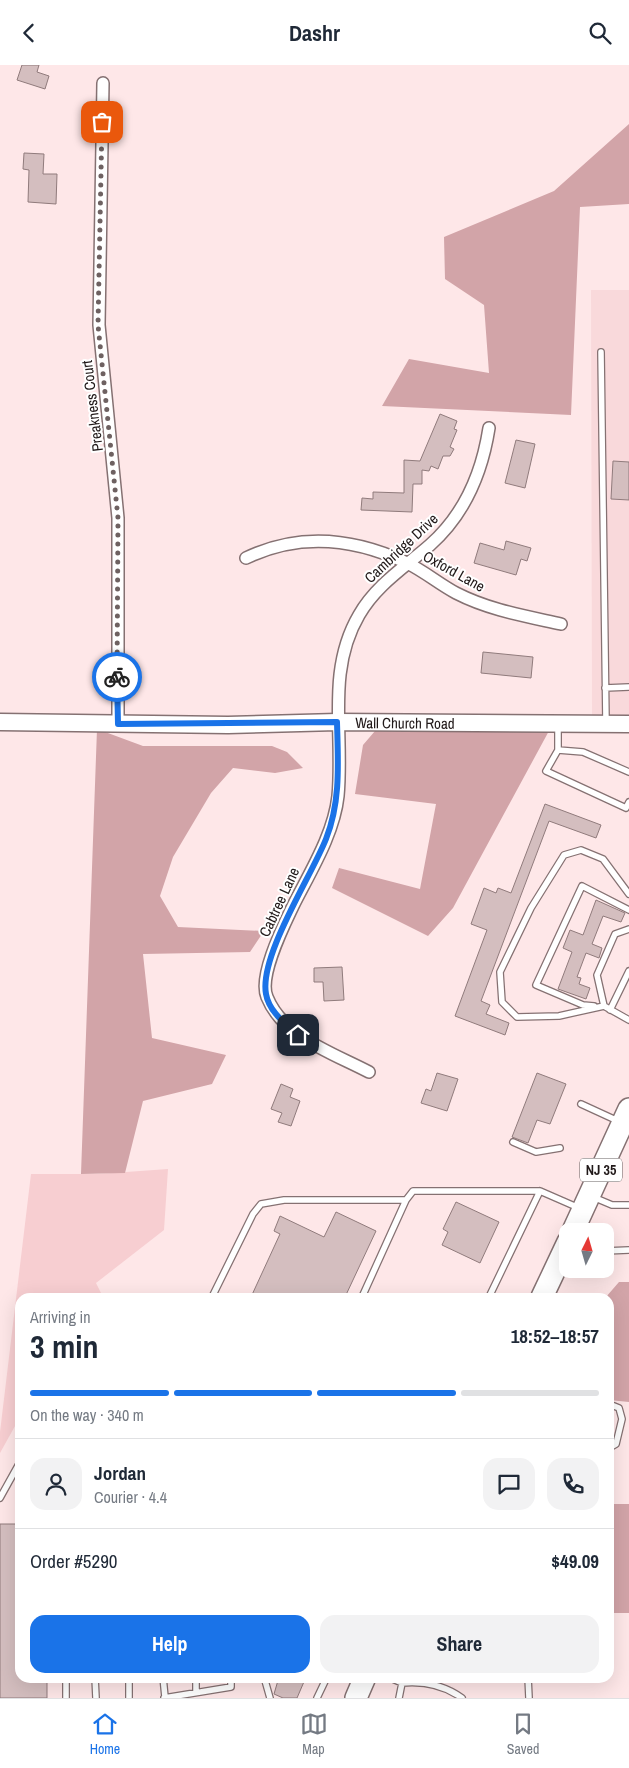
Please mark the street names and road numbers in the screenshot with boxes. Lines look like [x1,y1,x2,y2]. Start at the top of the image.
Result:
street label: Preakness Court [76,359,108,453]
street label: Cambridge Drive [360,508,443,588]
street label: Oxford Lane [419,545,489,597]
street label: Wall Church Road [355,712,455,733]
street label: Cabtree Lane [254,864,304,940]
road number: NJ 35 [580,1159,622,1181]

